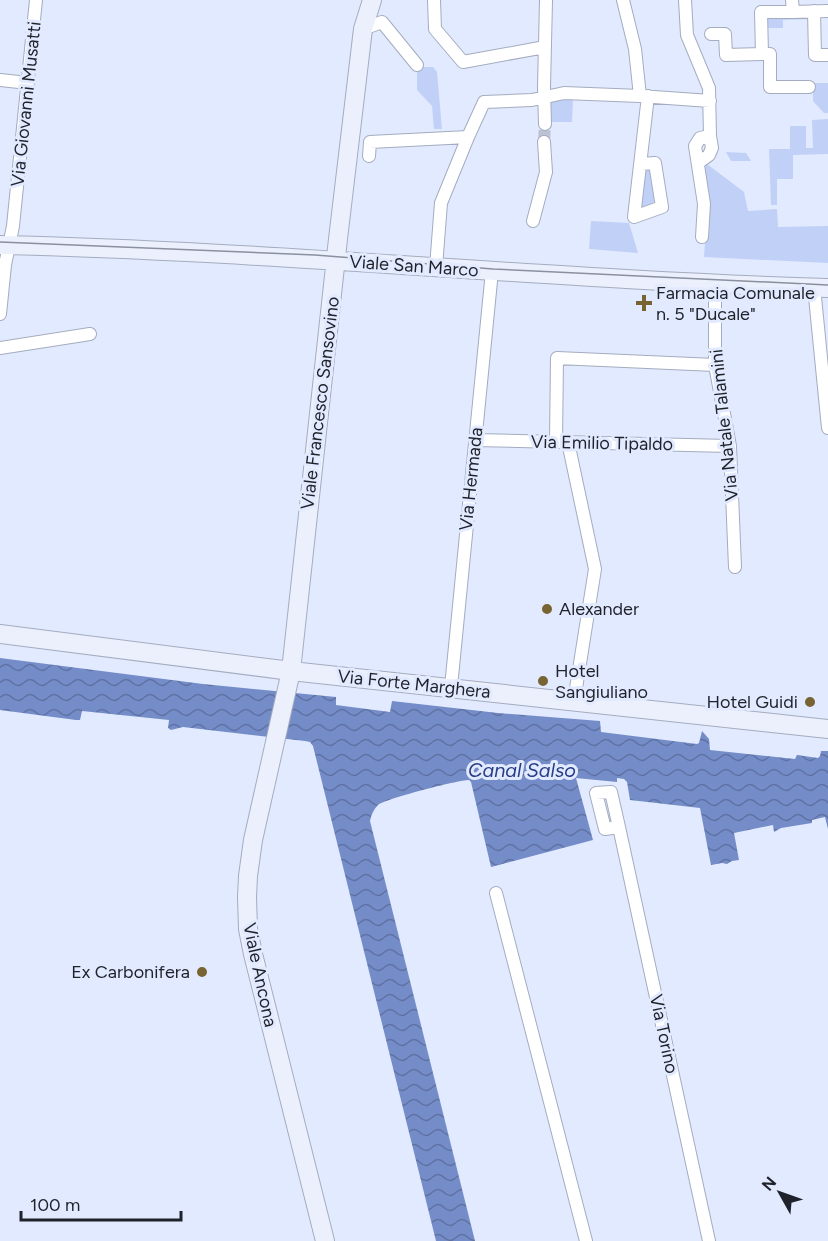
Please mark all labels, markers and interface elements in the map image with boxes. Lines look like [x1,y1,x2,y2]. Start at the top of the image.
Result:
street label: Via Giovanni Musatti [6,20,46,188]
street label: Viale San Marco [349,251,479,281]
place label: Farmacia Comunale n. 5 "Ducale" [656,282,815,325]
street label: Viale Francesco Sansovino [296,295,344,511]
marker: Farmacia Comunale n. 5 "Ducale" [637,296,651,310]
street label: Via Natale Talamini [705,348,743,502]
street label: Via Hermada [455,426,487,532]
street label: Via Emilio Tipaldo [531,431,673,455]
place label: Alexander [559,598,639,620]
marker: Alexander [540,602,554,616]
place label: Hotel Sangiuliano [555,660,648,703]
street label: Via Forte Marghera [336,665,492,703]
marker: Hotel Sangiuliano [536,674,550,688]
place label: Hotel Guidi [706,691,798,713]
marker: Hotel Guidi [803,695,817,709]
water label: Canal Salso [468,758,576,782]
street label: Viale Ancona [238,921,282,1029]
place label: Ex Carbonifera [71,961,190,983]
marker: Ex Carbonifera [195,965,209,979]
street label: Via Torino [645,992,683,1076]
north arrow [750,1163,810,1223]
text: N [758,1173,780,1195]
scale bar [21,1184,182,1222]
text: 100 m [30,1194,80,1216]

